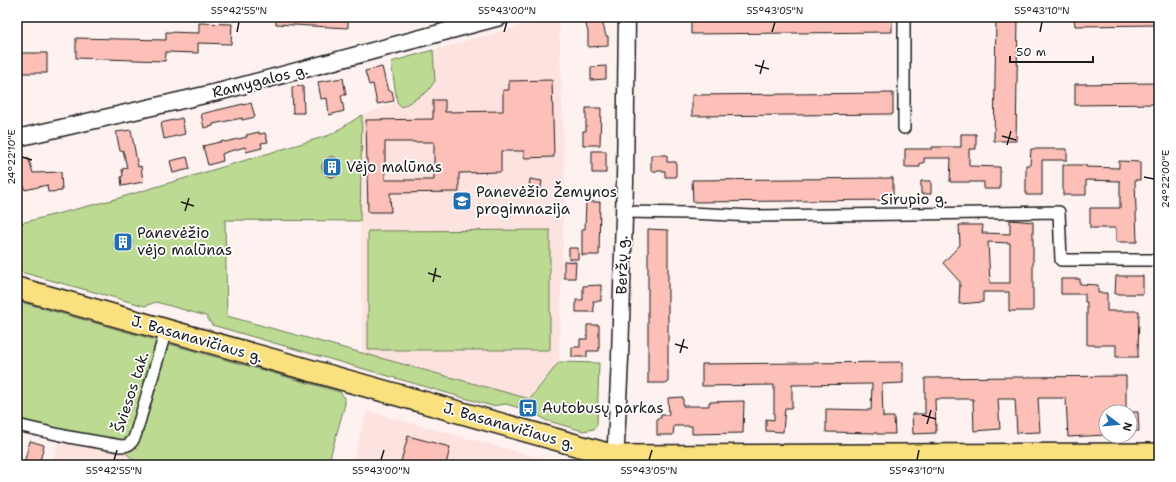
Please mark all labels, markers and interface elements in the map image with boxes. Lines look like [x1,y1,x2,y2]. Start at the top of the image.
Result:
text: 55°42'55"N [211,4,267,17]
text: 55°43'00"N [478,4,536,17]
text: 55°43'05"N [747,4,804,17]
text: 55°43'10"N [1014,4,1070,17]
scale bar [1010,38,1093,64]
text: 50 m [1016,44,1046,60]
street label: Ramygalos g. [210,59,310,103]
text: 24°22'10"E [5,129,18,185]
text: 24°22'00"E [1159,150,1172,208]
building icon: Vėjo malūnas [321,156,343,178]
place label: Vėjo malūnas [346,157,442,177]
place label: Panevėžio Žemynos progimnazija [476,181,617,219]
street label: Sirupio g. [880,188,948,210]
school or university icon: Panevėžio Žemynos progimnazija [451,190,473,212]
place label: Panevėžio vėjo malūnas [137,223,232,260]
building icon: Panevėžio vėjo malūnas [112,231,134,253]
street label: Beržų g. [611,235,633,295]
street label: J. Basanavičiaus g. [129,311,265,367]
street label: Šviesos tak. [108,349,154,435]
bus stop icon: Autobusų parkas [517,397,539,419]
street label: J. Basanavičiaus g. [441,398,577,454]
place label: Autobusų parkas [542,398,664,418]
north arrow [1098,404,1138,444]
text: N [1119,420,1136,433]
text: 55°42'55"N [86,464,142,477]
text: 55°43'00"N [352,464,410,477]
text: 55°43'05"N [621,464,678,477]
text: 55°43'10"N [889,464,945,477]

